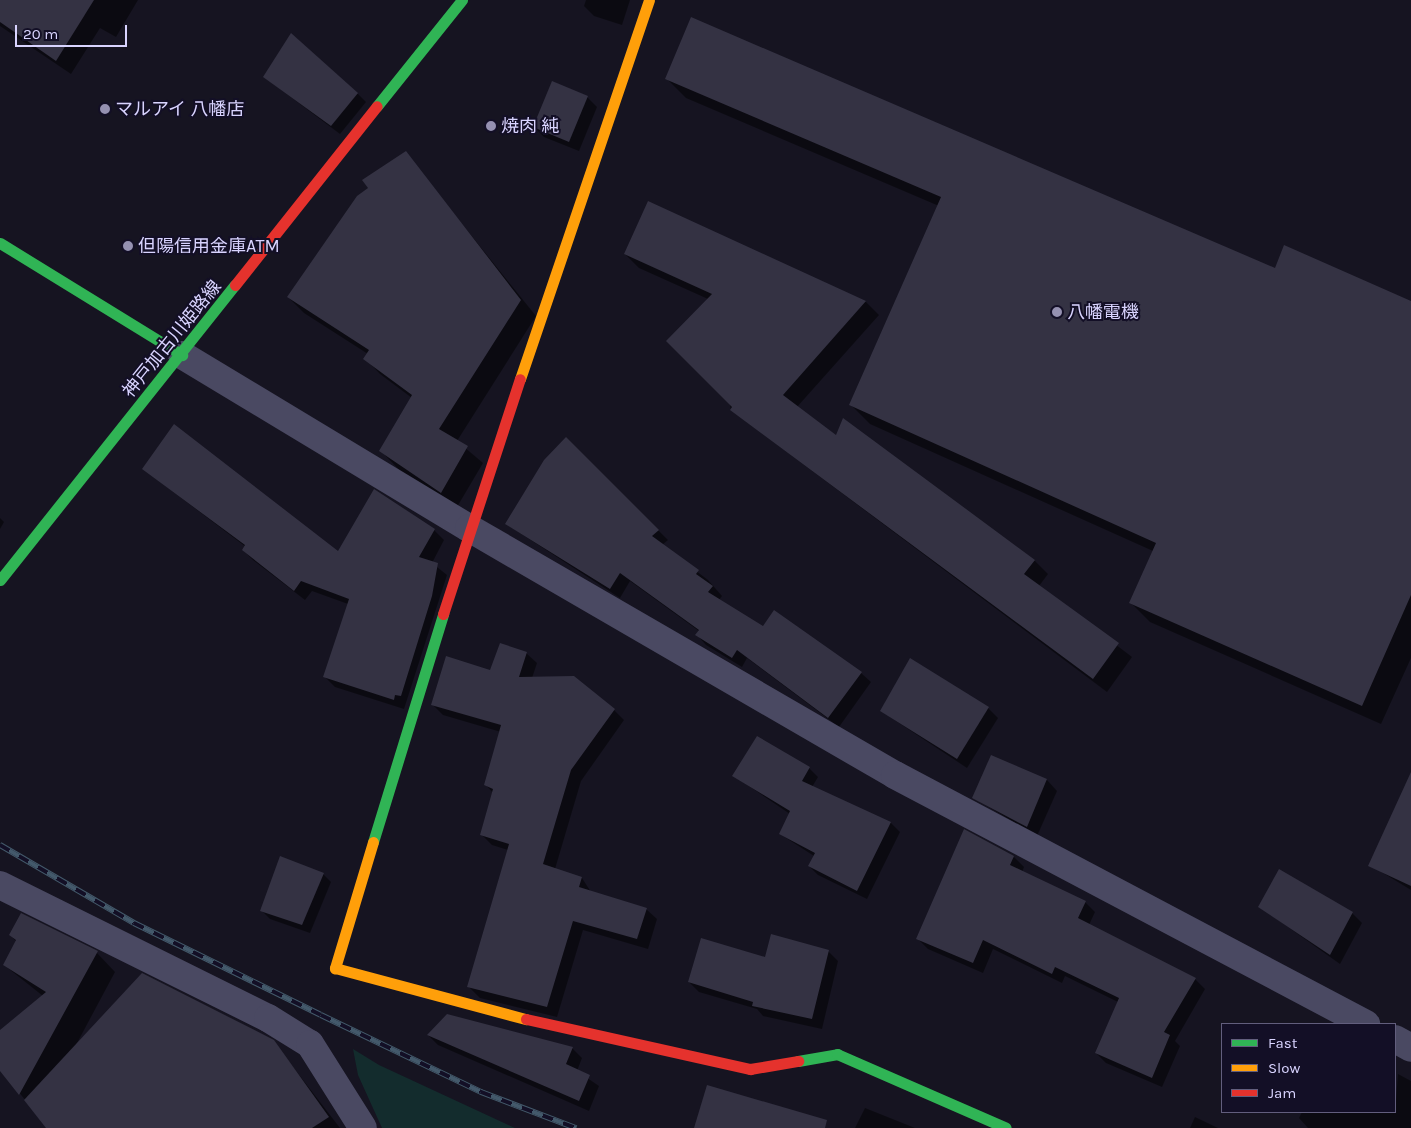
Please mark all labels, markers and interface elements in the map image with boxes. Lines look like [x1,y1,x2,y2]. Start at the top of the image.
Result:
scale bar [18,15,130,47]
text: 20 m [23,25,58,43]
place label: マルアイ 八幡店 [115,98,245,120]
marker: マルアイ 八幡店 [99,103,111,115]
place label: 焼肉 純 [501,115,559,137]
marker: 焼肉 純 [485,120,497,132]
place label: 但陽信用金庫ATM [138,235,280,257]
marker: 但陽信用金庫ATM [122,240,134,252]
street label: 神戸加古川姫路線 [118,276,226,402]
place label: 八幡電機 [1067,301,1139,323]
marker: 八幡電機 [1051,306,1063,318]
legend [1221,1023,1396,1113]
text: Fast [1268,1034,1297,1052]
text: Slow [1268,1059,1300,1077]
text: Jam [1268,1084,1296,1102]

